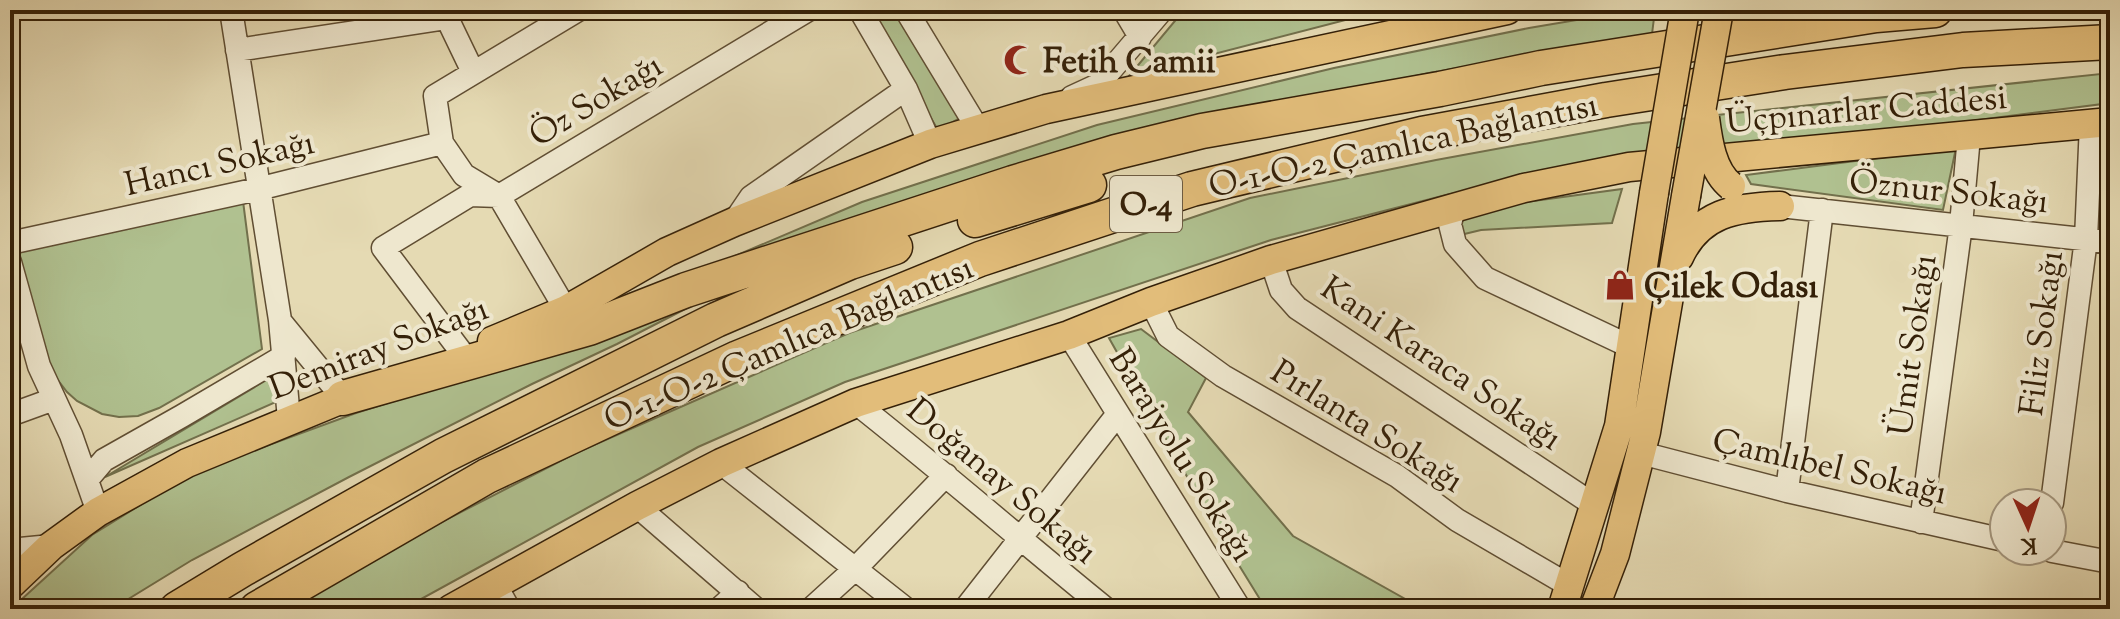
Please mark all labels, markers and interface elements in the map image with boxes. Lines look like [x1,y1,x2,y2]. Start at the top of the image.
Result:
place label: Fetih Camii [1043,39,1216,88]
street label: Öz Sokağı [521,43,673,161]
mosque icon: Fetih Camii [1002,43,1036,77]
street label: Üçpınarlar Caddesi [1724,75,2009,148]
street label: O-1-O-2 Çamlıca Bağlantısı [1205,82,1603,213]
street label: Hancı Sokağı [120,120,319,211]
street label: Öznur Sokağı [1847,159,2051,228]
road number: O-4 [1110,176,1182,232]
street label: O-1-O-2 Çamlıca Bağlantısı [597,245,982,445]
street label: Filiz Sokağı [2009,248,2078,419]
street label: Ümit Sokağı [1877,252,1951,439]
place label: Çilek Odası [1644,264,1818,313]
street label: Kani Karaca Sokağı [1309,266,1571,464]
shop icon: Çilek Odası [1603,268,1637,302]
street label: Demiray Sokağı [263,286,496,415]
street label: Barajyolu Sokağı [1095,340,1265,572]
street label: Pırlanta Sokağı [1260,349,1472,507]
street label: Doğanay Sokağı [895,388,1107,577]
street label: Çamlıbel Sokağı [1707,418,1951,519]
north arrow [1988,487,2068,567]
text: K [2020,528,2038,560]

